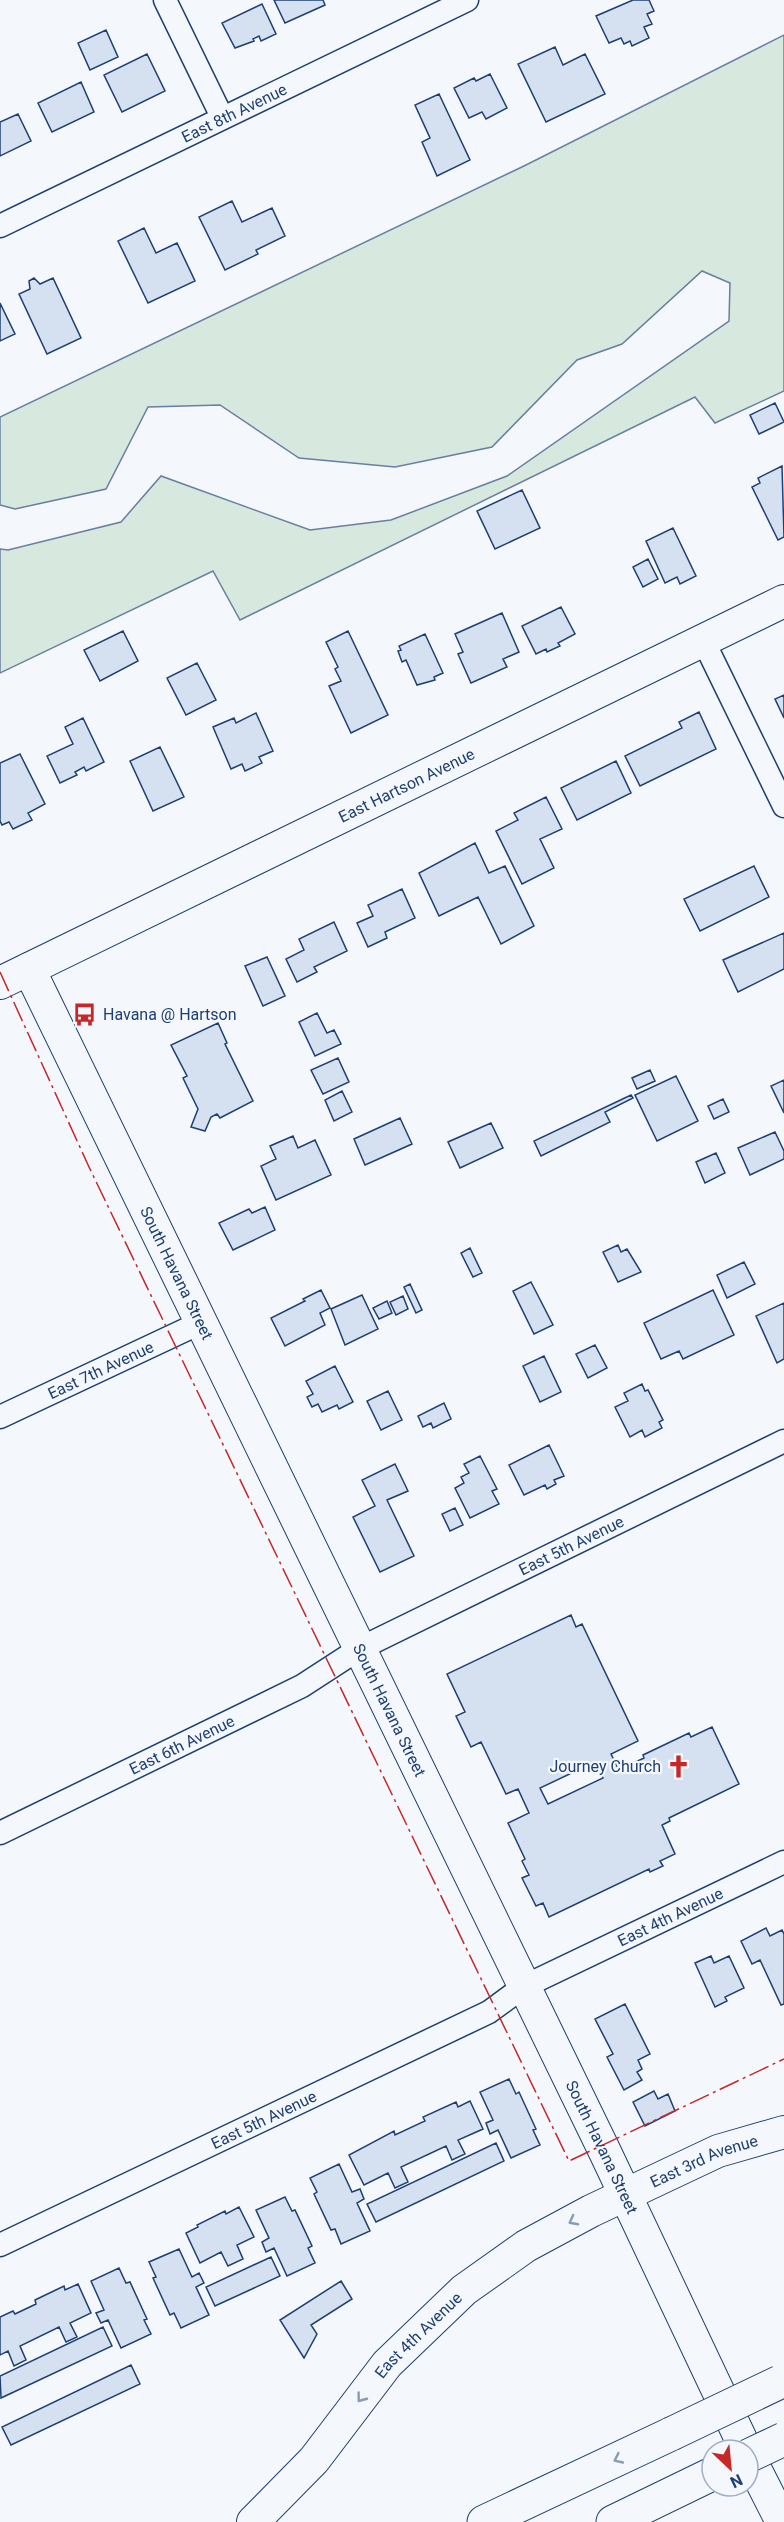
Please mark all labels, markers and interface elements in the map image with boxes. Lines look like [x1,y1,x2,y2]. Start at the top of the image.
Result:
street label: East 8th Avenue [178,79,290,146]
street label: East Hartson Avenue [335,744,477,826]
bus stop icon: Havana @ Hartson [72,1001,98,1027]
place label: Havana @ Hartson [103,1005,237,1024]
street label: South Havana Street [137,1203,217,1342]
street label: East 7th Avenue [45,1337,156,1403]
street label: East 5th Avenue [515,1511,627,1579]
street label: South Havana Street [349,1640,430,1779]
street label: East 6th Avenue [126,1711,237,1778]
church icon: Journey Church [666,1753,692,1779]
place label: Journey Church [550,1757,661,1776]
street label: East 4th Avenue [614,1883,726,1950]
street label: South Havana Street [562,2077,642,2217]
street label: East 5th Avenue [208,2086,319,2153]
street label: East 3rd Avenue [647,2131,760,2191]
one-way arrow [569,2214,579,2225]
street label: East 4th Avenue [370,2288,465,2382]
one-way arrow [358,2392,369,2403]
north arrow [700,2438,760,2498]
one-way arrow [614,2451,625,2463]
text: N [727,2470,746,2492]

